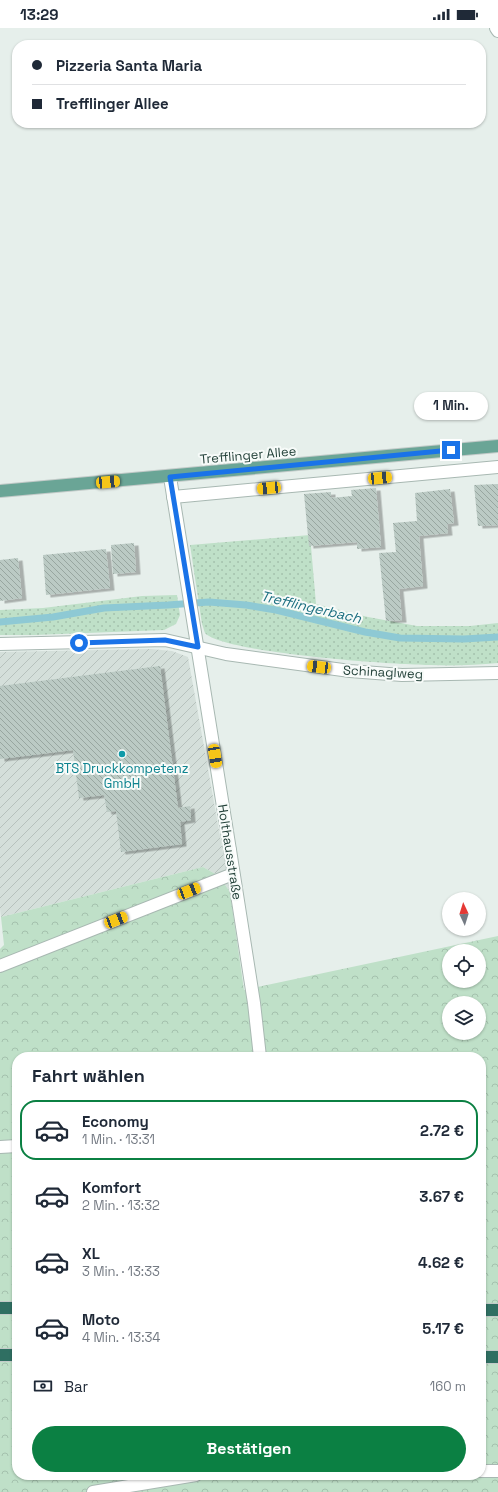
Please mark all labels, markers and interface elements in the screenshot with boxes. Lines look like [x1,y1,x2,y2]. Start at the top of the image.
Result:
text: 13:29 [20,5,59,24]
text: Pizzeria Santa Maria [56,56,202,75]
text: Trefflinger Allee [56,94,169,113]
callout: 1 Min. [414,392,488,420]
text: 1 Min. [433,397,469,414]
route end [442,441,460,459]
street label: Trefflinger Allee [199,442,297,468]
car [368,471,392,485]
car [96,475,120,489]
car [257,481,281,495]
water label: Trefflingerbach [259,587,363,627]
route start [70,634,88,652]
car [306,660,332,674]
street label: Schinaglweg [343,661,423,683]
car [207,743,223,769]
marker: BTS Druckkompetenz GmbH [117,749,127,759]
place label: BTS Druckkompetenz GmbH [55,760,189,792]
street label: Holthausstraße [214,803,246,901]
car [176,881,202,901]
north arrow [442,892,486,936]
map controls [442,892,486,1040]
car [103,910,129,930]
button: locate [442,944,486,988]
button: layers [442,996,486,1040]
text: Fahrt wählen [32,1064,145,1087]
icon: car [34,1112,70,1148]
text: Economy [82,1112,149,1131]
text: 2.72 € [420,1121,464,1140]
text: 1 Min. · 13:31 [82,1131,155,1148]
icon: car [34,1178,70,1214]
text: Komfort [82,1178,141,1197]
text: 3.67 € [419,1187,464,1206]
text: 2 Min. · 13:32 [82,1197,160,1214]
icon: car [34,1244,70,1280]
text: XL [82,1244,100,1263]
text: 4.62 € [418,1253,464,1272]
text: 3 Min. · 13:33 [82,1263,160,1280]
icon: car [34,1310,70,1346]
text: Moto [82,1310,120,1329]
text: 5.17 € [422,1319,464,1338]
text: 4 Min. · 13:34 [82,1329,160,1346]
icon: cash [32,1375,54,1397]
text: Bar [64,1377,88,1396]
text: 160 m [430,1378,466,1395]
button: Bestätigen [32,1426,466,1472]

